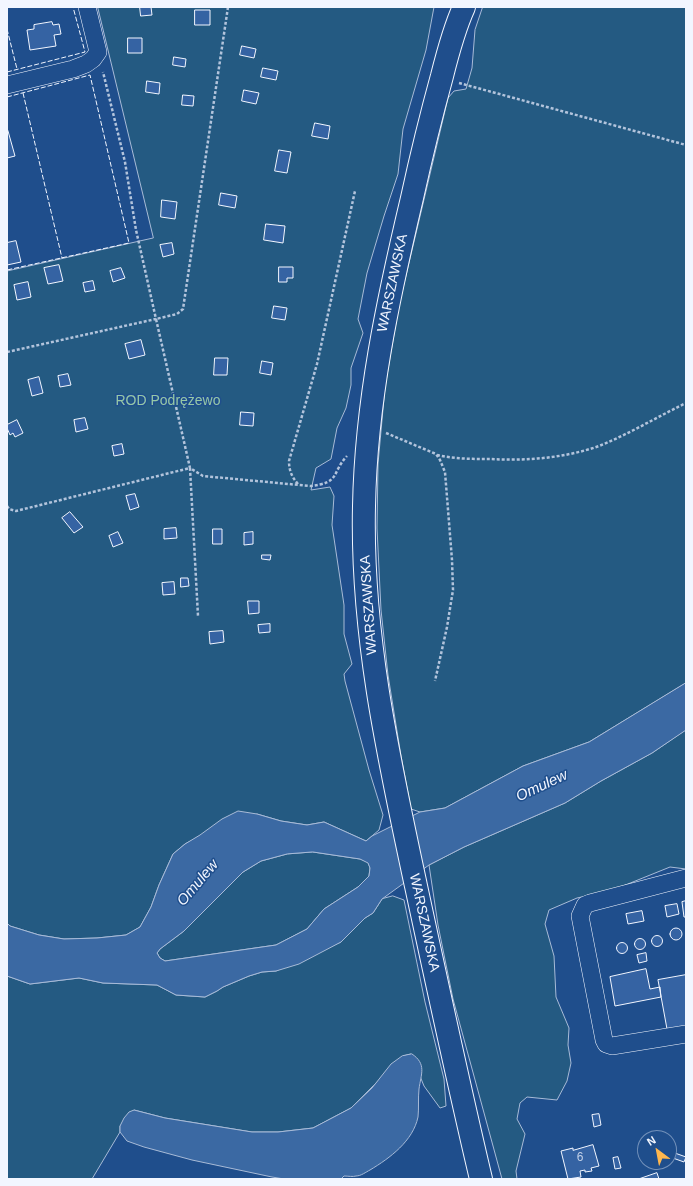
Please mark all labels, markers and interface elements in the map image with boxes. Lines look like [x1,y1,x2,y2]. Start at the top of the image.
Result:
street label: WARSZAWSKA [374,232,412,334]
park label: ROD Podrężewo [115,393,221,409]
street label: WARSZAWSKA [357,554,381,656]
water label: Omulew [513,766,571,806]
water label: Omulew [173,856,223,910]
street label: WARSZAWSKA [405,872,443,974]
north arrow [637,1130,677,1170]
text: N [645,1133,658,1148]
house number: 6 [577,1151,583,1165]

